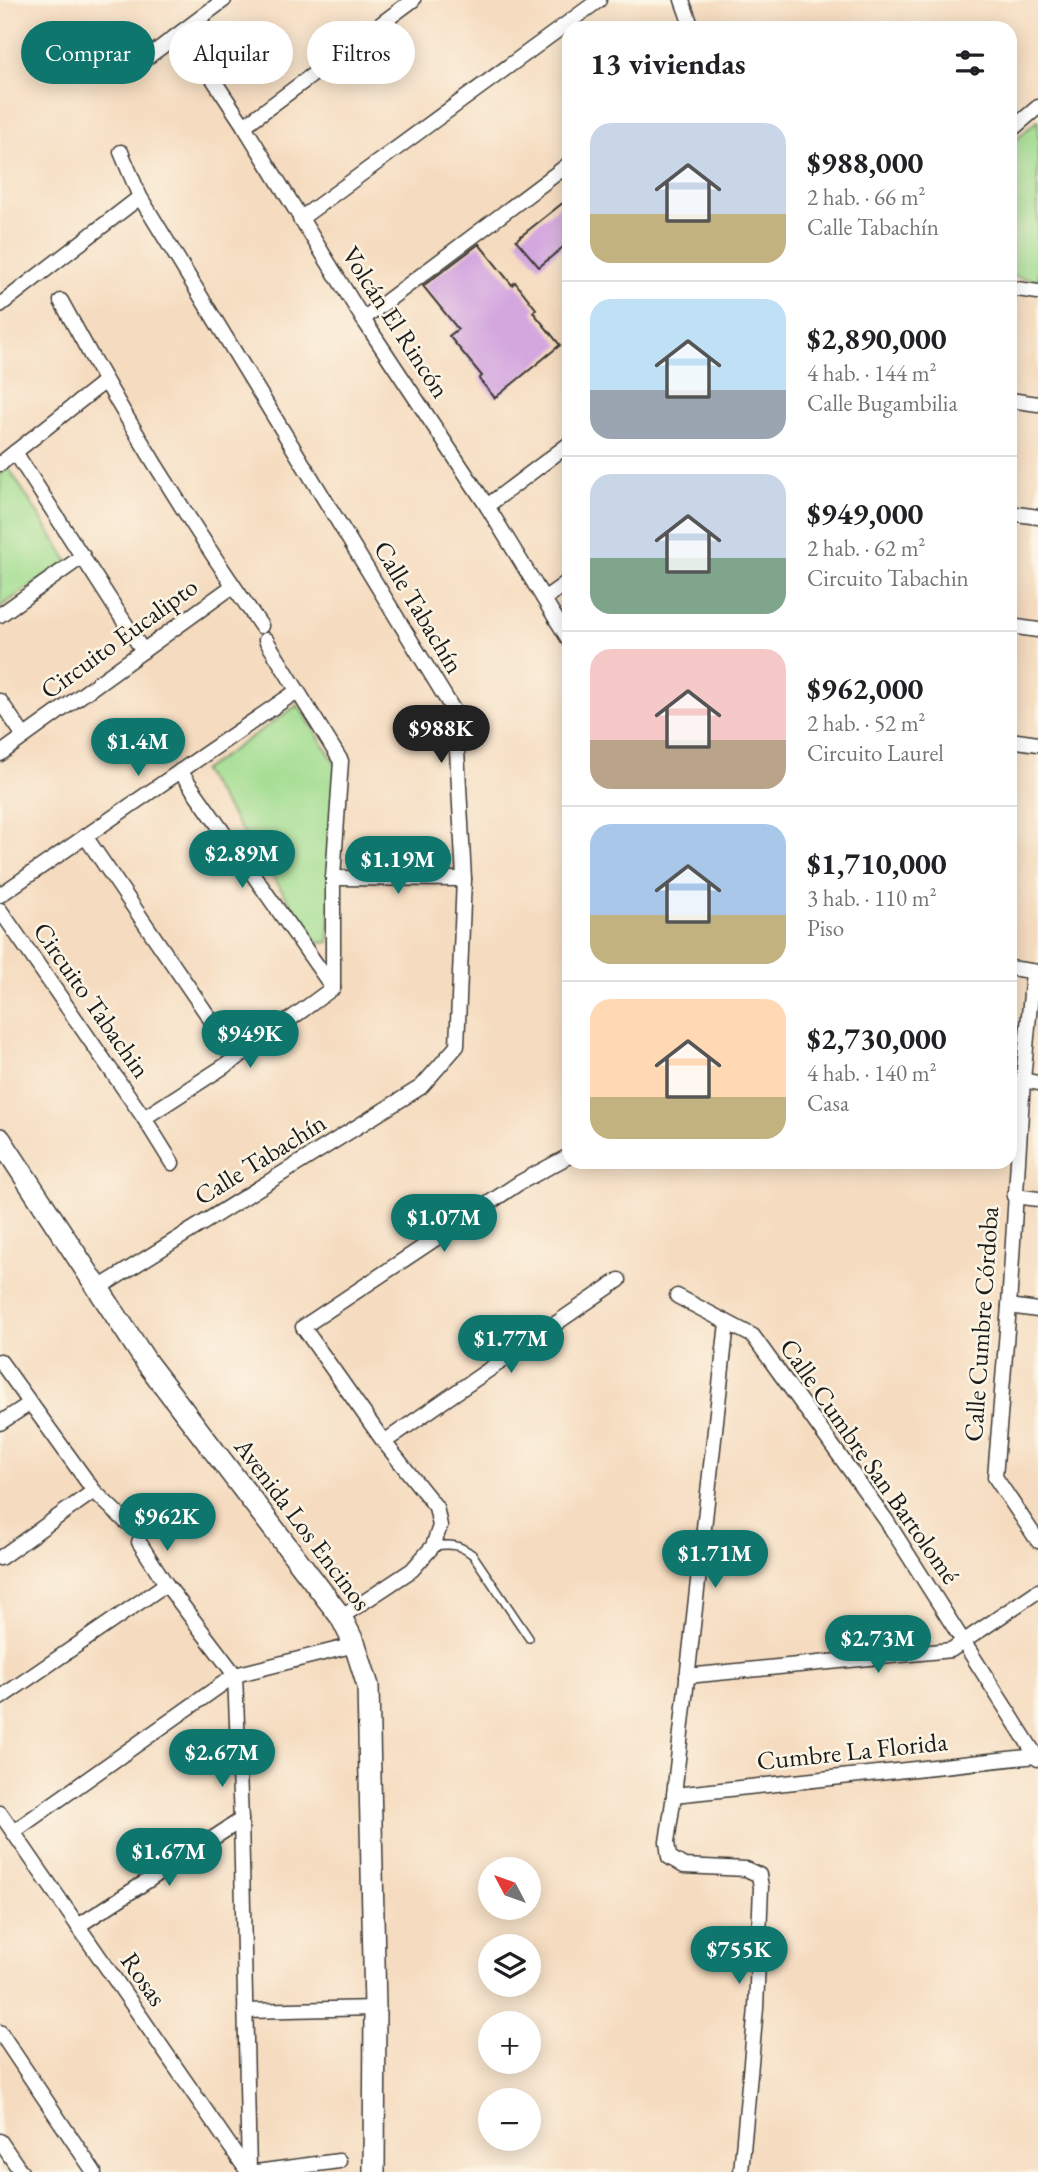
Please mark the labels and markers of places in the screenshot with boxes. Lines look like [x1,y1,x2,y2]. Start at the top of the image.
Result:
pin: $988K [392,706,490,765]
pin: $1.4M [89,718,187,778]
pin: $2.89M [185,830,299,890]
pin: $1.19M [341,836,455,896]
pin: $949K [201,1010,299,1070]
pin: $1.07M [387,1194,501,1254]
pin: $1.77M [454,1316,568,1375]
pin: $962K [118,1494,216,1553]
pin: $1.71M [658,1530,772,1590]
pin: $2.73M [821,1616,935,1675]
pin: $2.67M [165,1730,279,1789]
pin: $1.67M [112,1828,226,1888]
pin: $755K [690,1926,788,1986]

